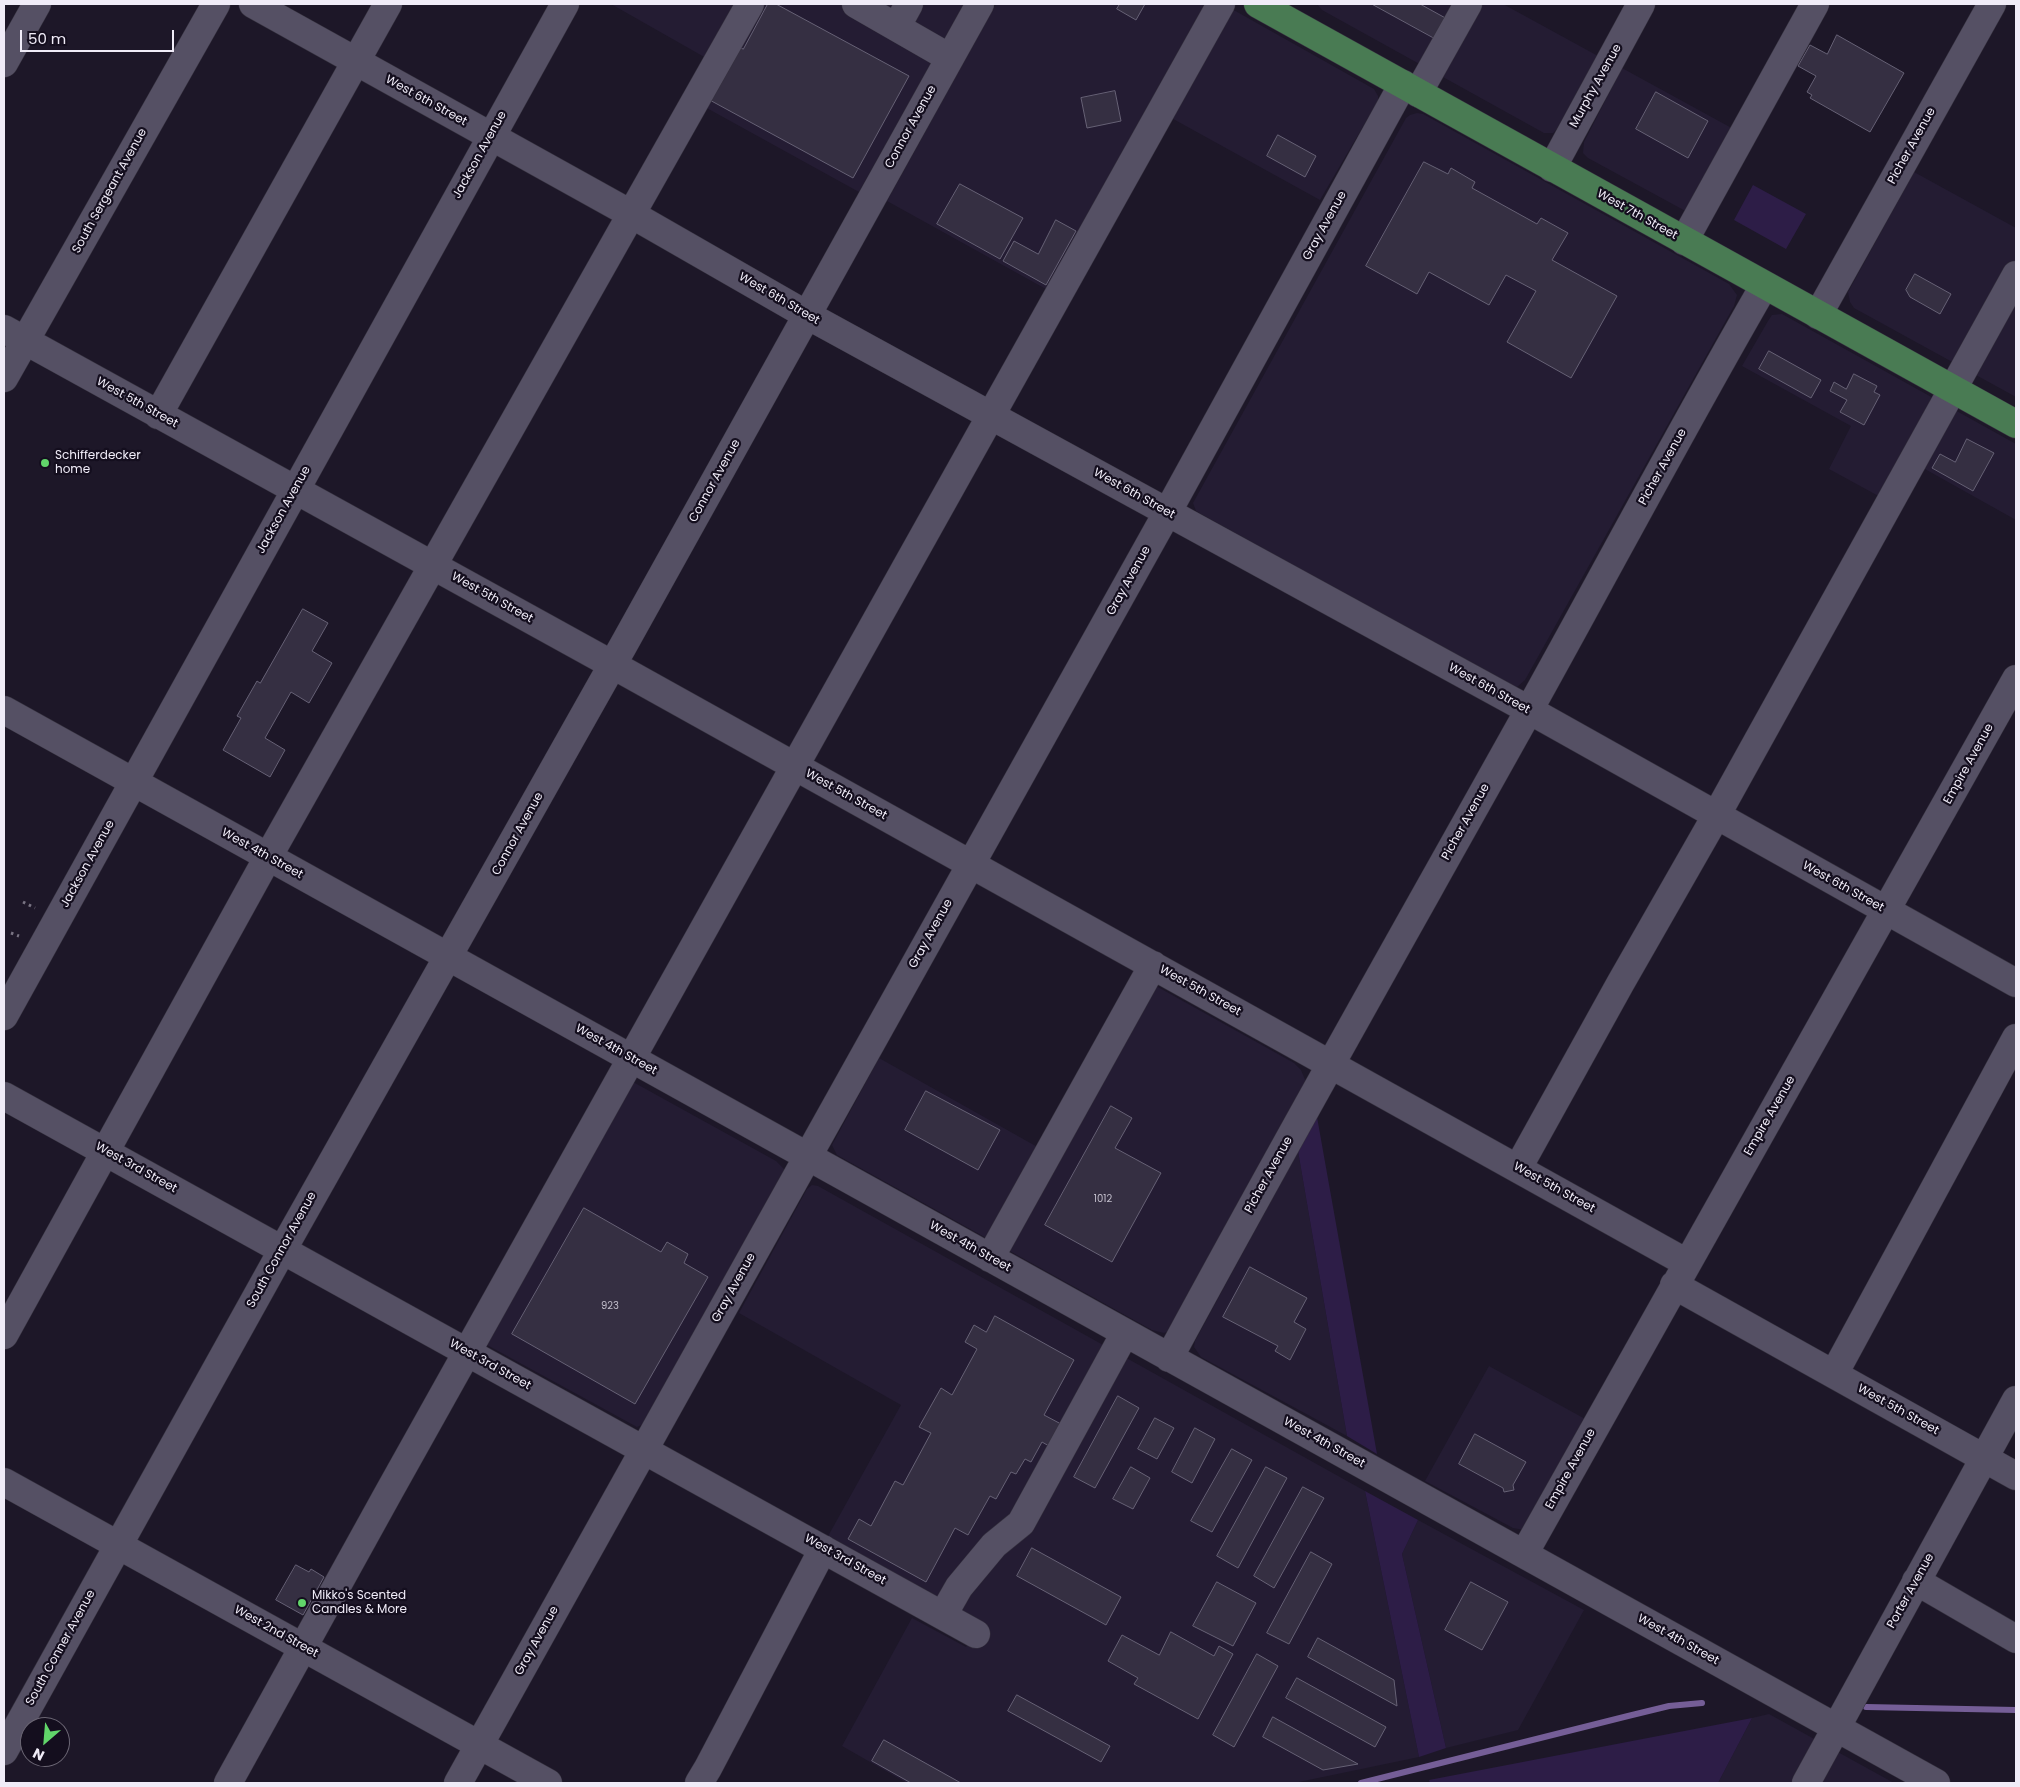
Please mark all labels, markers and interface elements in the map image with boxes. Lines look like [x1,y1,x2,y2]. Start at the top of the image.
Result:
scale bar [22,20,176,52]
text: 50 m [28,28,66,49]
street label: Murphy Avenue [1567,42,1625,130]
street label: West 6th Street [383,73,469,129]
street label: Connor Avenue [882,83,940,171]
street label: Picher Avenue [1885,105,1939,187]
street label: Jackson Avenue [450,109,510,201]
street label: South Sergeant Avenue [70,126,150,256]
street label: West 7th Street [1594,187,1680,243]
street label: Gray Avenue [1300,189,1350,263]
street label: West 6th Street [736,270,822,328]
street label: West 5th Street [94,375,180,431]
street label: Picher Avenue [1636,426,1690,508]
street label: Connor Avenue [686,437,744,525]
place label: Schifferdecker home [55,449,141,477]
marker: Schifferdecker home [39,457,51,469]
street label: Jackson Avenue [254,464,314,556]
street label: West 6th Street [1091,466,1177,522]
street label: Gray Avenue [1104,544,1154,618]
street label: West 5th Street [449,570,535,626]
street label: West 6th Street [1446,661,1532,717]
street label: Empire Avenue [1941,721,1997,807]
street label: West 5th Street [803,767,889,823]
street label: Picher Avenue [1439,781,1493,863]
street label: Connor Avenue [489,790,547,878]
street label: Jackson Avenue [58,818,118,910]
street label: West 4th Street [219,826,305,882]
street label: West 6th Street [1800,859,1886,915]
street label: Gray Avenue [906,897,956,971]
street label: West 5th Street [1157,963,1243,1019]
street label: West 4th Street [573,1022,659,1078]
street label: Empire Avenue [1741,1074,1799,1158]
street label: Picher Avenue [1242,1134,1296,1216]
street label: West 3rd Street [93,1140,179,1196]
street label: West 5th Street [1511,1160,1597,1216]
street label: South Connor Avenue [244,1189,320,1311]
house number: 1012 [1094,1193,1112,1205]
street label: West 4th Street [927,1219,1013,1275]
street label: Gray Avenue [709,1251,759,1325]
house number: 923 [601,1300,619,1312]
street label: West 3rd Street [447,1337,533,1393]
street label: West 5th Street [1855,1382,1941,1438]
street label: West 4th Street [1281,1415,1367,1471]
street label: Empire Avenue [1543,1426,1599,1512]
street label: West 3rd Street [802,1532,888,1588]
street label: Porter Avenue [1884,1551,1938,1631]
street label: South Conner Avenue [23,1588,99,1708]
place label: Mikko's Scented Candles & More [312,1589,407,1617]
marker: Mikko's Scented Candles & More [296,1597,308,1609]
street label: West 2nd Street [231,1603,321,1661]
street label: Gray Avenue [512,1604,562,1678]
street label: West 4th Street [1635,1612,1721,1668]
north arrow [20,1717,70,1767]
text: N [29,1743,48,1766]

